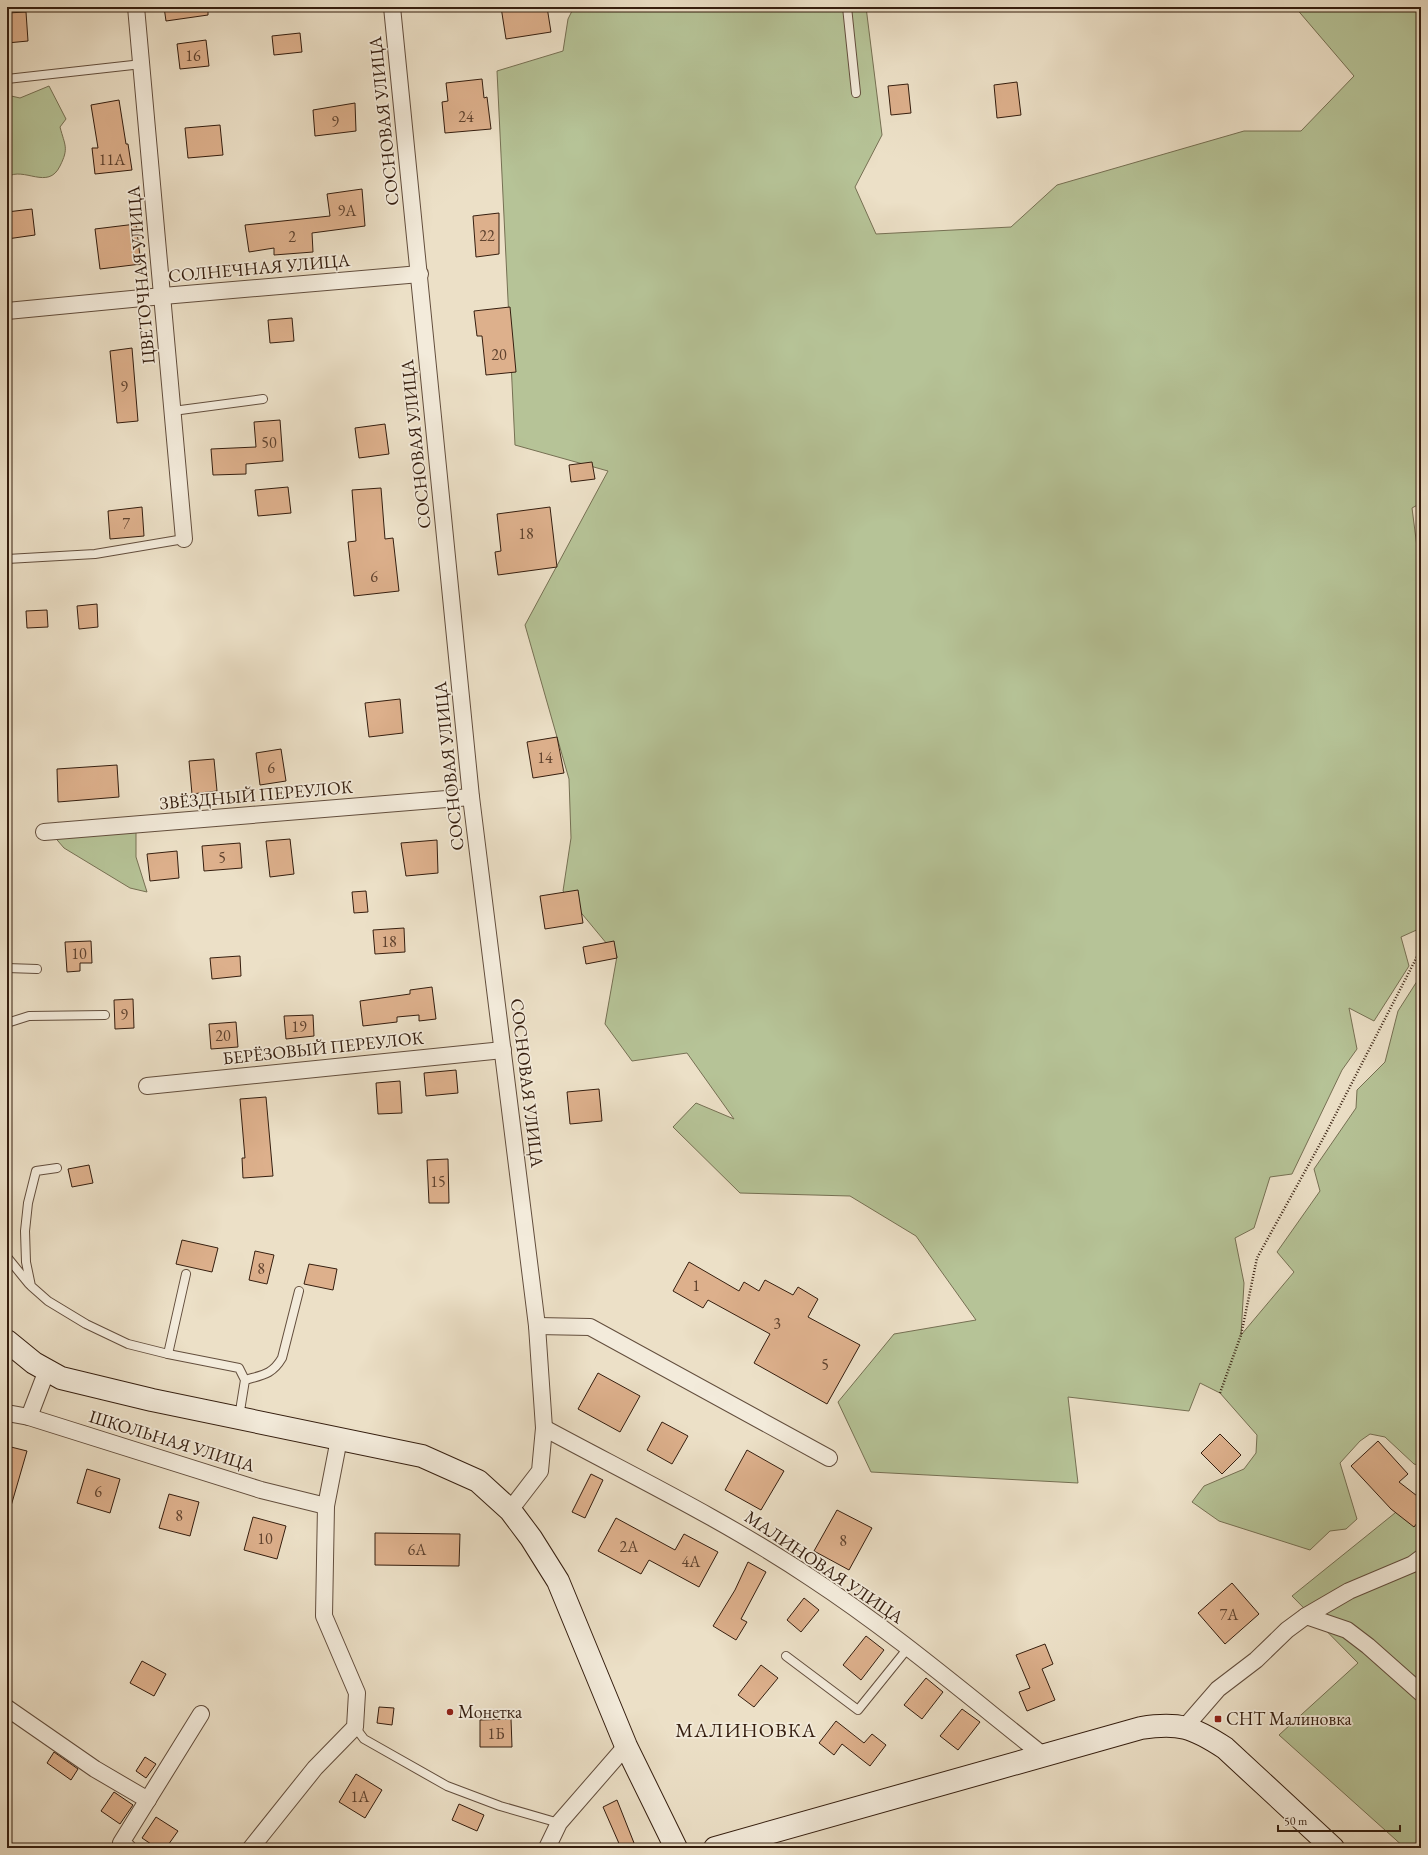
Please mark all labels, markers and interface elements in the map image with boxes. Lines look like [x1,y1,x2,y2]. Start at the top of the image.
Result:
street label: СОСНОВАЯ УЛИЦА [363,35,404,207]
house number: 16 [185,45,201,66]
house number: 24 [458,106,474,127]
house number: 9 [331,111,339,132]
house number: 11А [99,149,126,170]
street label: ЦВЕТОЧНАЯ УЛИЦА [121,184,160,365]
house number: 9А [338,200,357,221]
house number: 22 [479,225,495,246]
house number: 2 [288,226,296,247]
street label: СОЛНЕЧНАЯ УЛИЦА [167,248,351,287]
house number: 20 [491,344,507,365]
street label: СОСНОВАЯ УЛИЦА [395,358,436,530]
house number: 9 [120,376,128,397]
house number: 50 [261,432,277,453]
house number: 7 [122,513,130,534]
house number: 18 [518,523,534,544]
house number: 6 [370,566,378,587]
street label: СОСНОВАЯ УЛИЦА [428,680,469,852]
house number: 14 [537,747,553,768]
house number: 6 [267,757,275,778]
street label: ЗВЁЗДНЫЙ ПЕРЕУЛОК [158,775,354,814]
house number: 5 [218,847,226,868]
house number: 18 [381,931,397,952]
house number: 10 [71,943,87,964]
street label: СОСНОВАЯ УЛИЦА [506,997,549,1169]
house number: 9 [120,1004,128,1025]
house number: 19 [291,1016,307,1037]
house number: 20 [215,1025,231,1046]
street label: БЕРЁЗОВЫЙ ПЕРЕУЛОК [221,1026,425,1069]
house number: 15 [430,1171,446,1192]
house number: 8 [257,1258,265,1279]
house number: 1 [692,1275,700,1296]
house number: 3 [773,1313,781,1334]
house number: 5 [821,1354,829,1375]
street label: ШКОЛЬНАЯ УЛИЦА [86,1404,258,1477]
house number: 6 [94,1481,102,1502]
house number: 8 [175,1505,183,1526]
street label: МАЛИНОВАЯ УЛИЦА [740,1505,909,1629]
house number: 10 [257,1528,273,1549]
house number: 8 [839,1530,847,1551]
house number: 2А [620,1536,639,1557]
house number: 6А [408,1539,427,1560]
house number: 4А [682,1551,701,1572]
house number: 7А [1220,1604,1239,1625]
place label: Монетка [458,1700,523,1723]
marker: Монетка [445,1707,455,1717]
place label: СНТ Малиновка [1226,1707,1352,1730]
marker: СНТ Малиновка [1213,1714,1223,1724]
district label: МАЛИНОВКА [675,1717,817,1743]
house number: 1Б [487,1723,505,1744]
house number: 1А [351,1786,370,1807]
scale bar [1278,1807,1400,1833]
text: 50 m [1284,1813,1308,1829]

